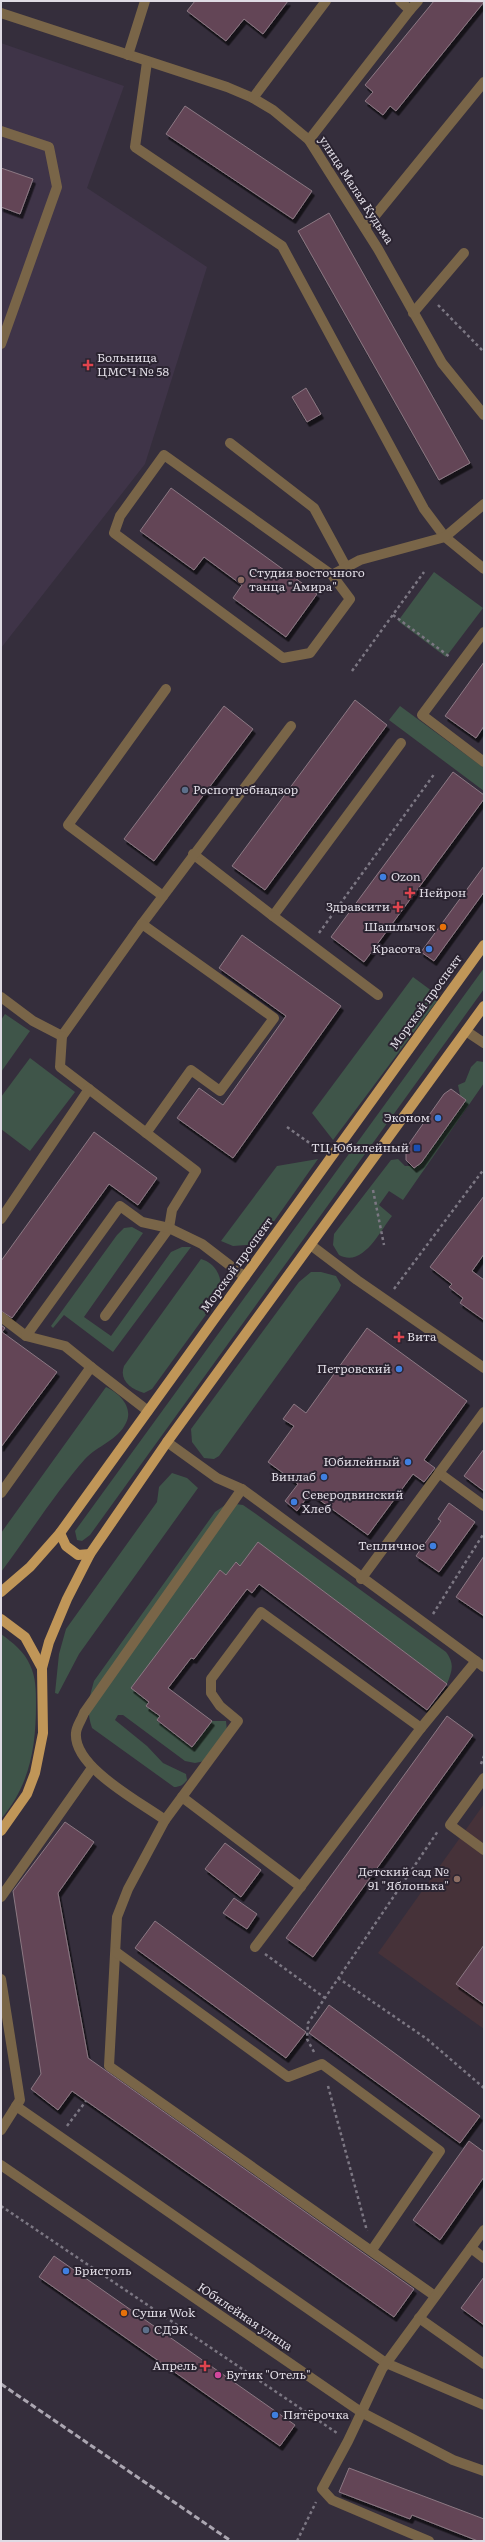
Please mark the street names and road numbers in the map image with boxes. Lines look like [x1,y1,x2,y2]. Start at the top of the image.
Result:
street label: улица Малая Кудьма [315,132,399,248]
street label: Морской проспект [384,950,466,1053]
street label: Морской проспект [195,1213,277,1316]
street label: Юбилейная улица [194,2278,297,2355]

